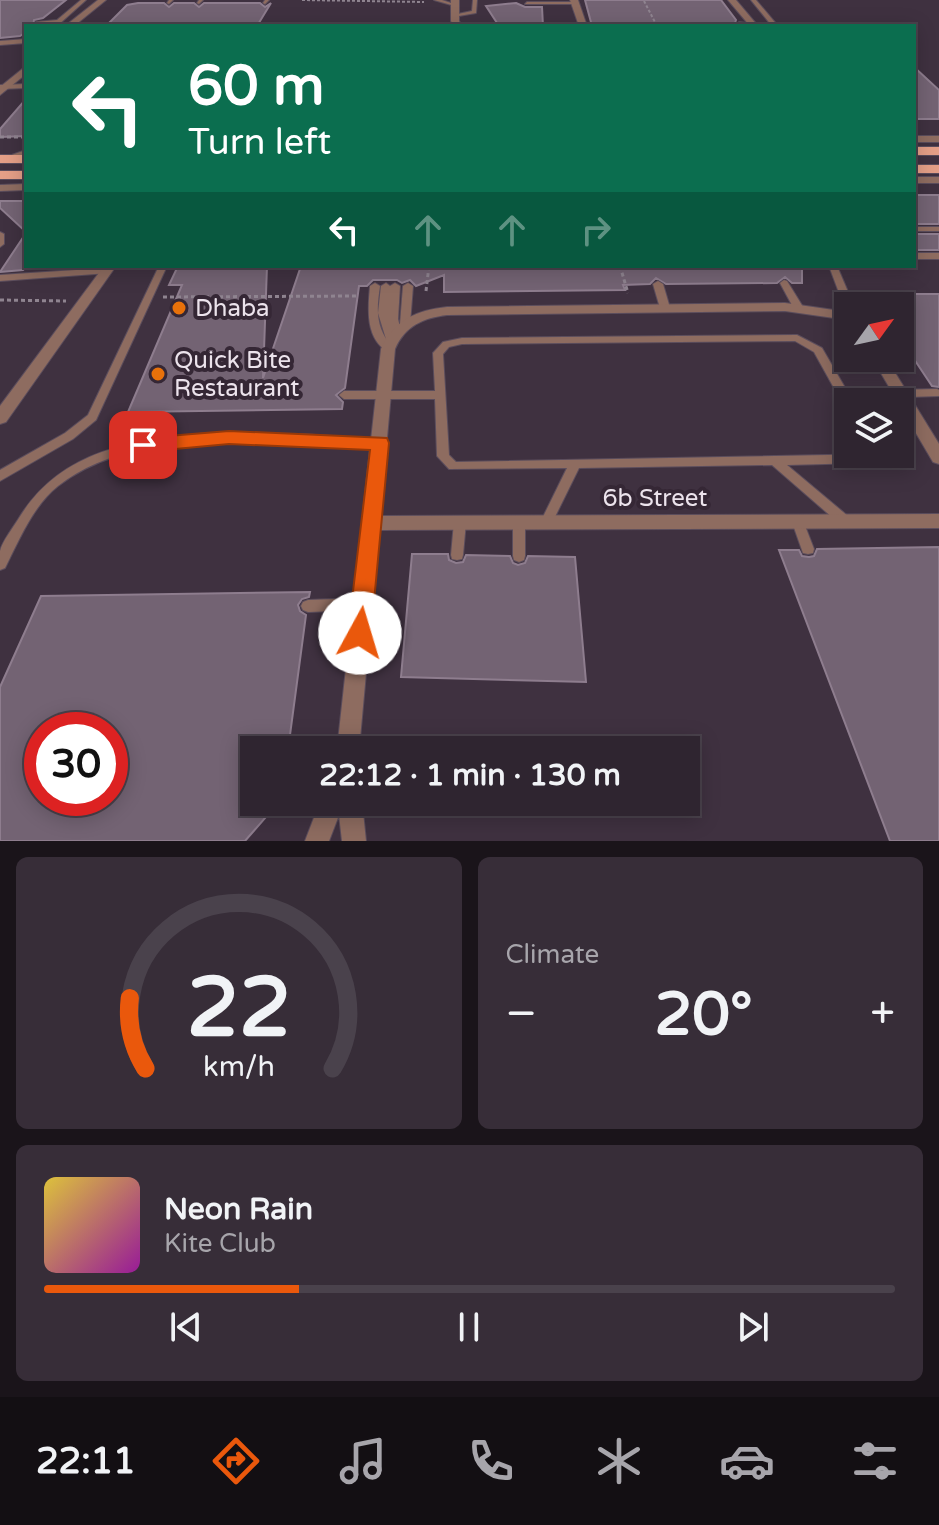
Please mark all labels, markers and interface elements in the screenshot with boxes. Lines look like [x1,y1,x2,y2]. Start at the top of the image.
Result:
text: 60 m [188,53,324,120]
icon: left [56,56,160,160]
text: Turn left [188,121,331,164]
icon: left [322,208,366,252]
icon: ahead [406,208,450,252]
icon: ahead [490,208,534,252]
icon: right [574,208,618,252]
north arrow [834,292,914,372]
map controls [834,292,914,468]
place label: Dhaba [195,294,270,323]
marker: Dhaba [170,299,188,317]
place label: Quick Bite Restaurant [174,346,299,403]
marker: Quick Bite Restaurant [149,365,167,383]
button: layers [834,388,914,468]
pin [109,411,177,479]
icon: arrive [121,423,165,467]
street label: 6b Street [602,484,708,513]
position arrow [318,591,402,675]
speed limit sign: 30 [24,712,128,816]
text: 22:12 · 1 min · 130 m [319,757,621,794]
text: Climate [506,939,599,970]
text: 22 [187,959,291,1059]
text: 20° [655,979,753,1051]
text: − [506,988,537,1041]
text: + [870,988,895,1041]
text: km/h [203,1050,275,1084]
text: Neon Rain [164,1191,313,1228]
text: Kite Club [164,1228,276,1259]
icon: previous [164,1305,208,1349]
icon: pause [447,1305,491,1349]
icon: next [731,1305,775,1349]
icon: directions [208,1433,264,1489]
icon: music [335,1433,391,1489]
icon: phone [463,1433,519,1489]
icon: climate [591,1433,647,1489]
icon: car [719,1433,775,1489]
icon: filters [847,1433,903,1489]
text: 22:11 [36,1440,136,1483]

